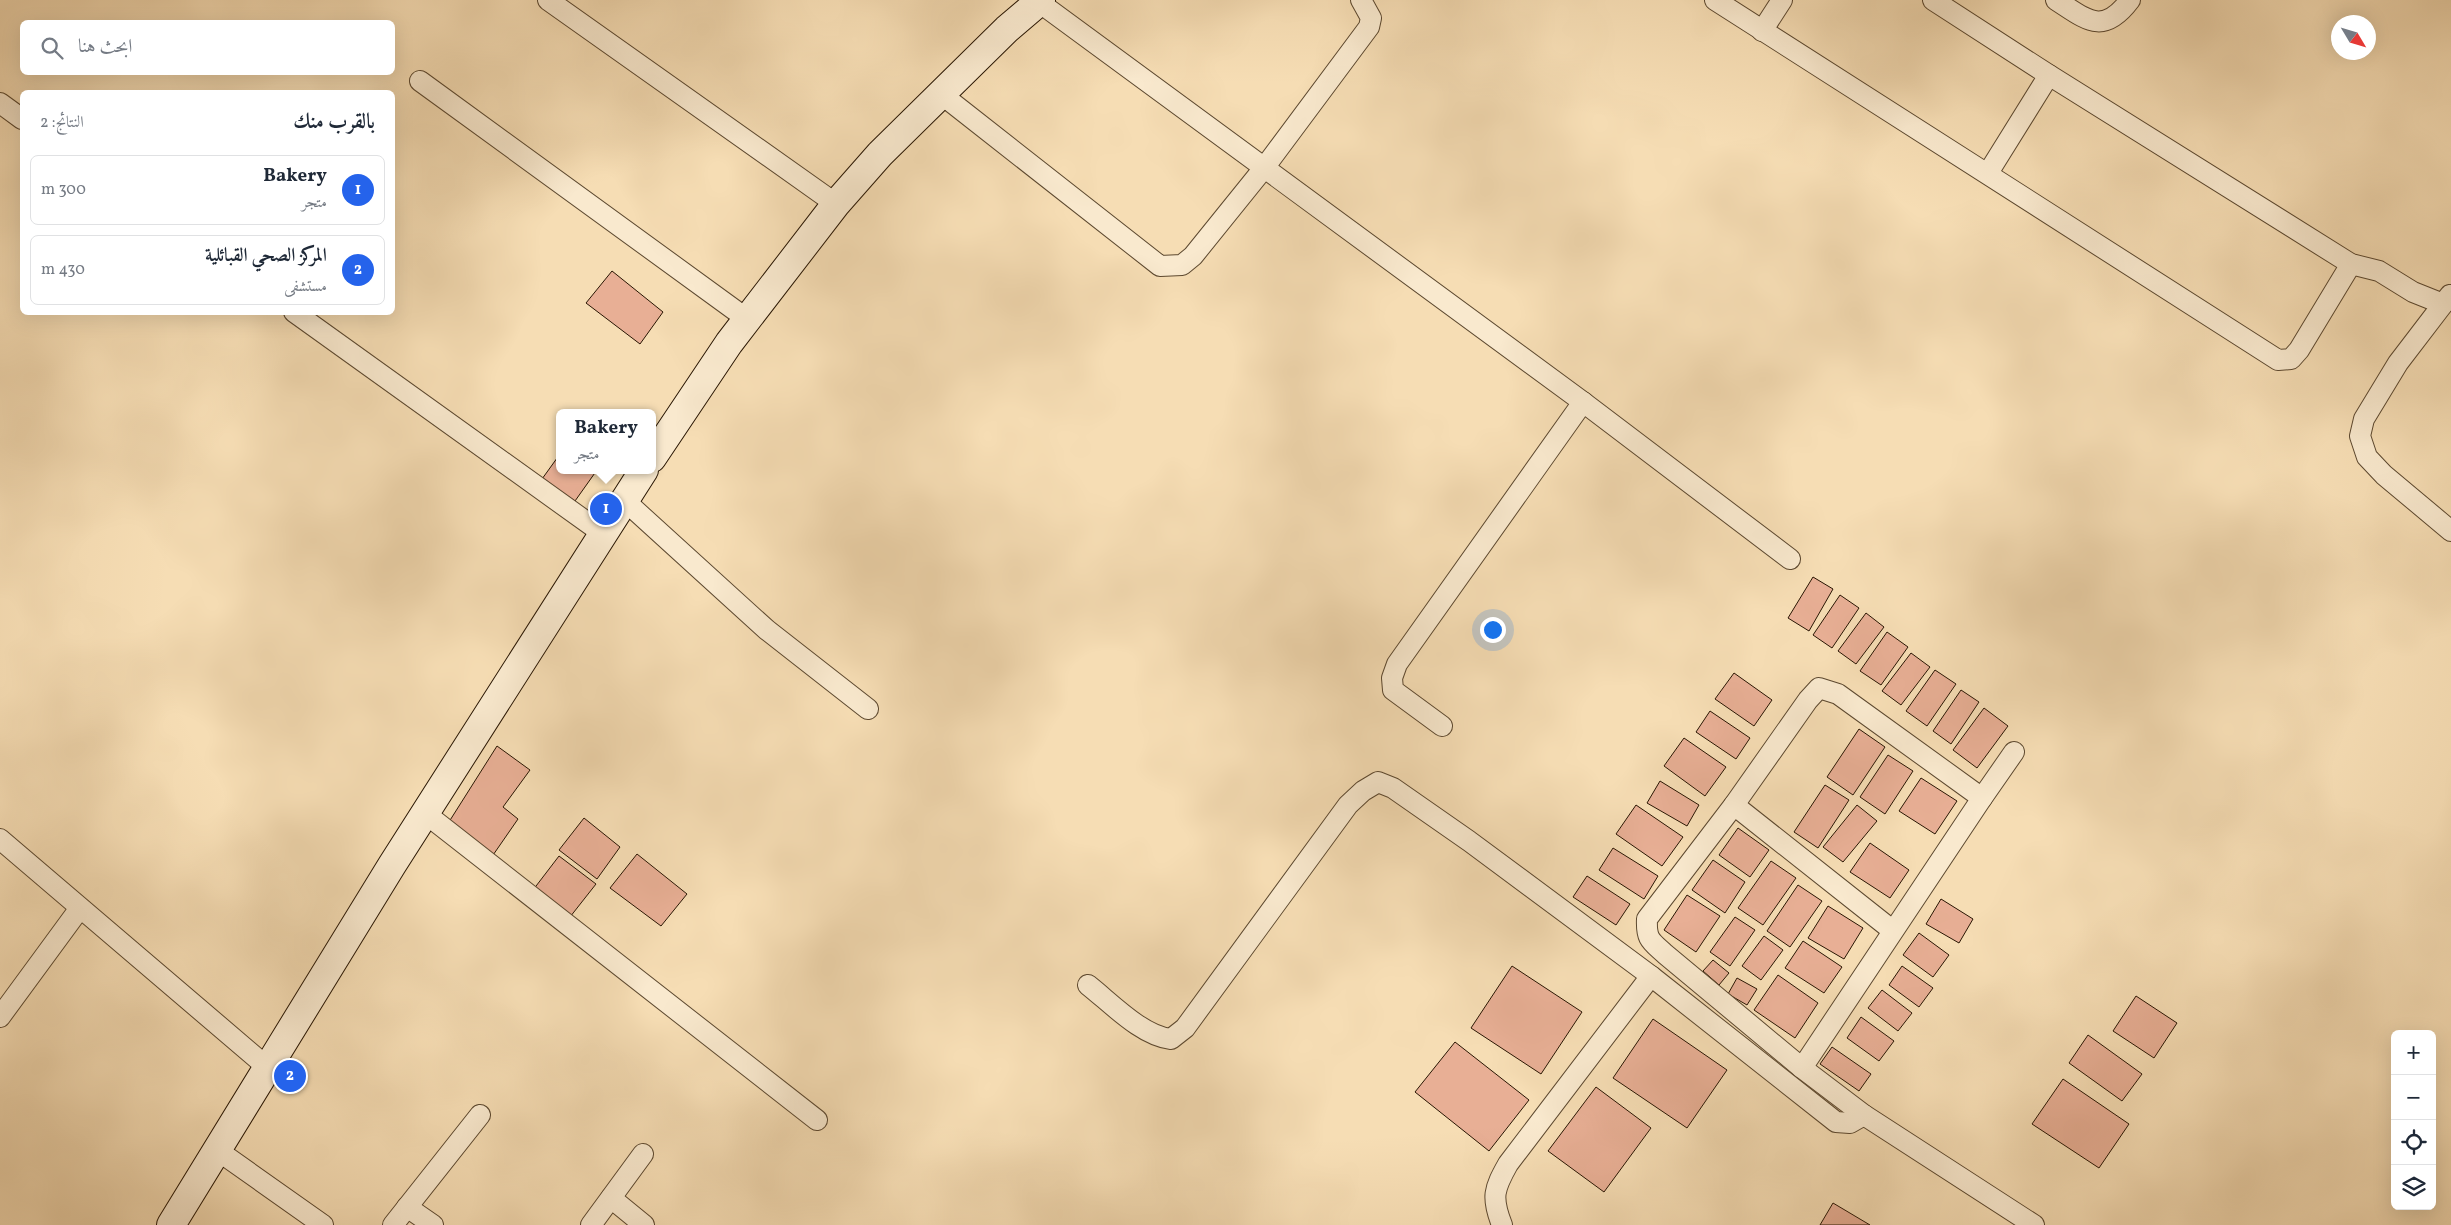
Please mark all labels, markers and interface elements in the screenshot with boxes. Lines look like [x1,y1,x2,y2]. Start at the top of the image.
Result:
north arrow [2331,15,2376,60]
search box [20,20,395,75]
icon: search [38,34,66,62]
text: ابحث هنا [78,34,132,60]
text: بالقرب منك [293,108,375,137]
text: النتائج: 2 [40,112,84,134]
text: Bakery [263,163,327,189]
text: 300 m [41,179,86,201]
text: 1 [355,179,361,201]
text: متجر [302,192,327,214]
text: المركز الصحي القبائلية [205,243,327,269]
text: 430 m [41,259,85,281]
text: 2 [354,259,362,281]
text: مستشفى [284,276,327,298]
popup [556,409,656,474]
text: Bakery [574,415,638,441]
text: متجر [574,444,600,466]
pin: 1 [590,490,622,528]
your location [1480,617,1506,643]
map controls [2391,1030,2436,1210]
button: + [2391,1030,2436,1075]
pin: 2 [274,1057,306,1095]
button: − [2391,1075,2436,1120]
button: locate [2391,1120,2436,1165]
button: layers [2391,1165,2436,1210]

